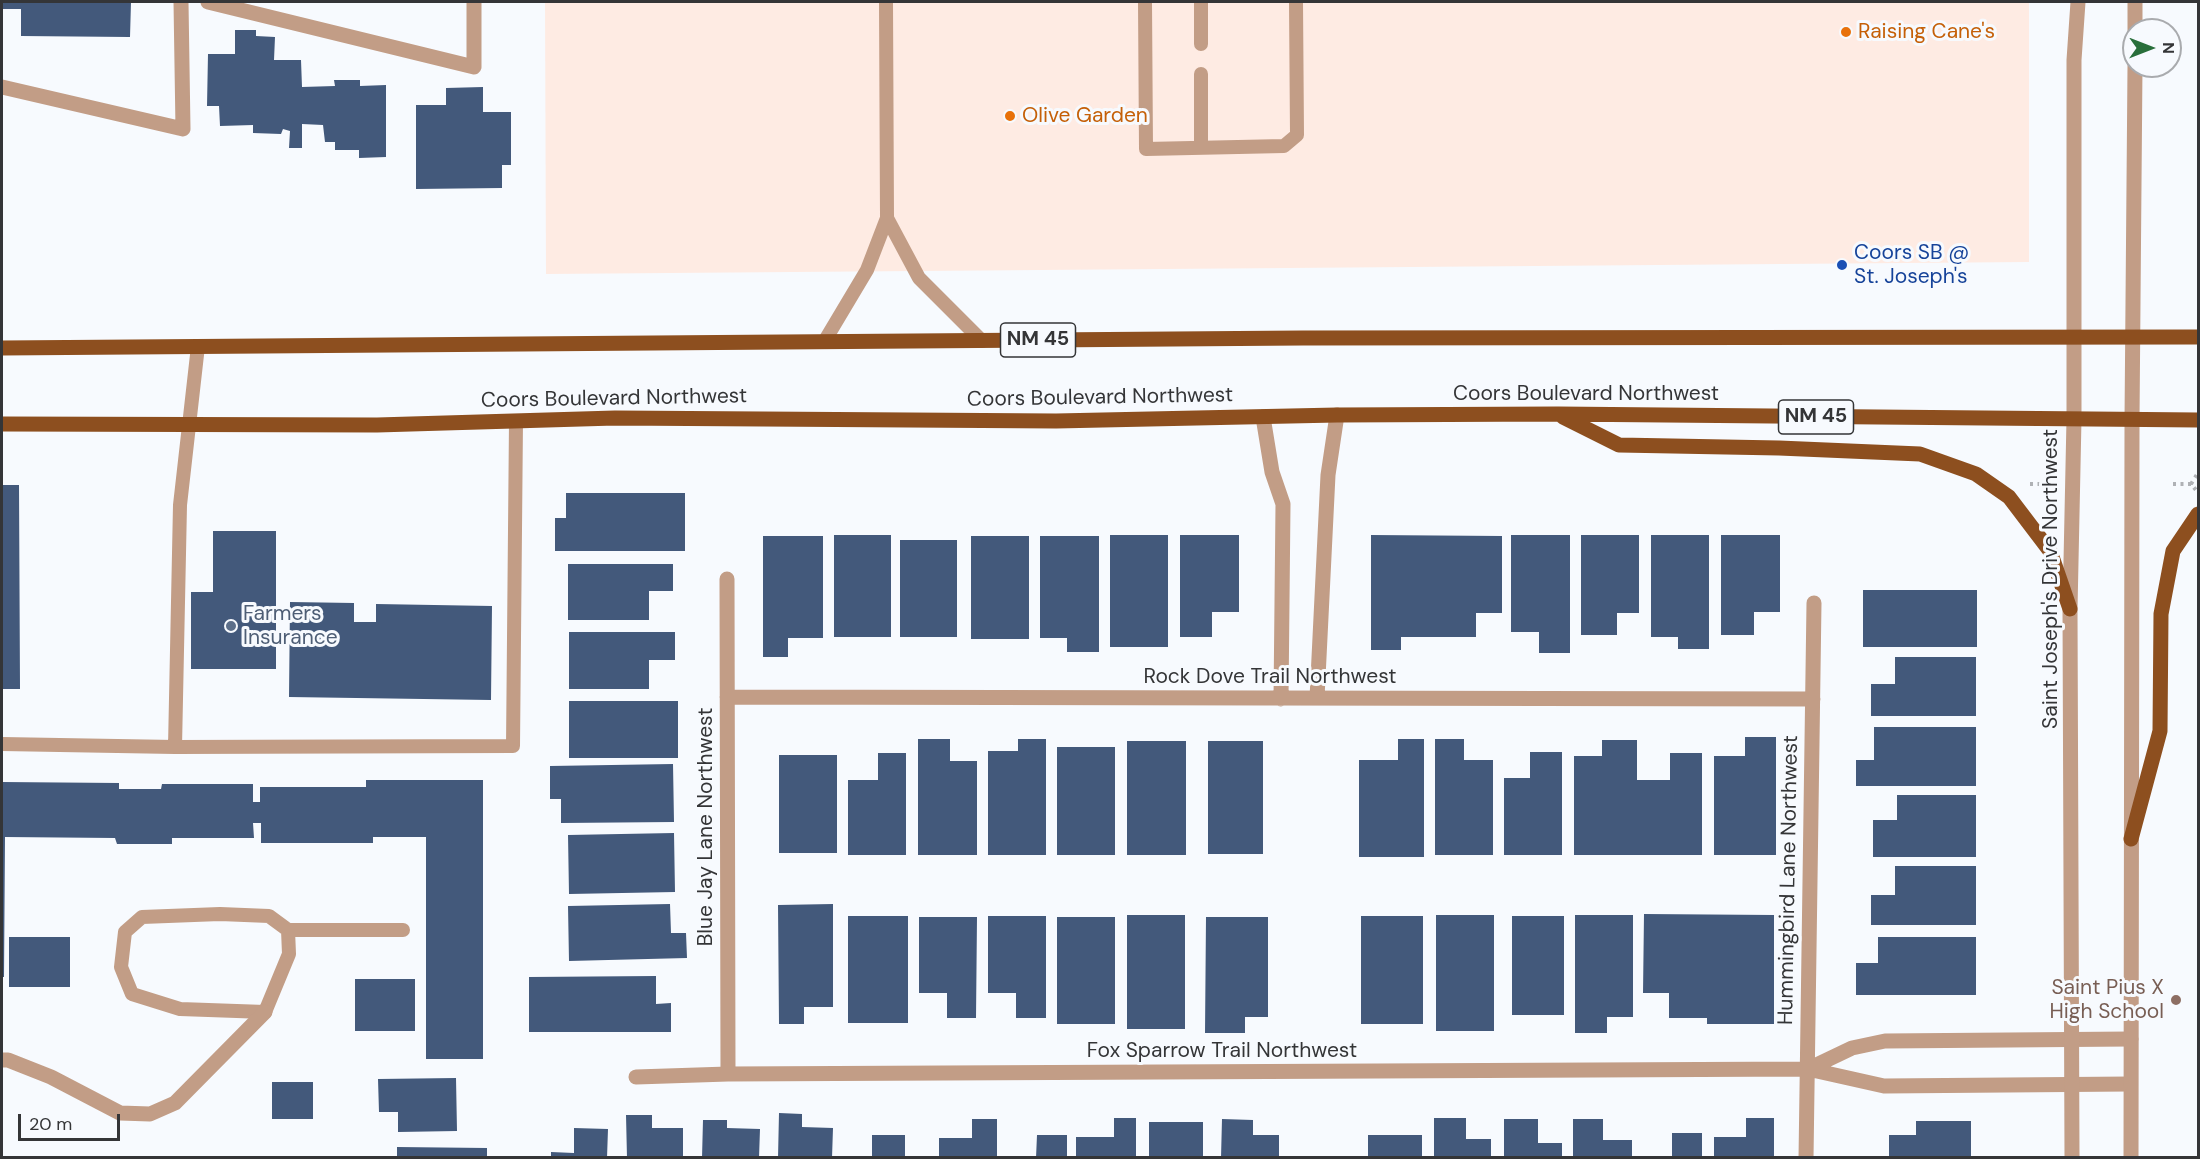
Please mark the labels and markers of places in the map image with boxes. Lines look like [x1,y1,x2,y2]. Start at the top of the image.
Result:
place label: Raising Cane's [1858,19,1995,45]
marker: Raising Cane's [1839,25,1853,39]
place label: Olive Garden [1022,103,1148,129]
marker: Olive Garden [1003,109,1017,123]
place label: Coors SB @ St. Joseph's [1854,240,1969,290]
marker: Coors SB @ St. Joseph's [1835,258,1849,272]
place label: Farmers Insurance [243,601,338,651]
marker: Farmers Insurance [224,619,238,633]
place label: Saint Pius X High School [2049,975,2164,1025]
marker: Saint Pius X High School [2169,993,2183,1007]

